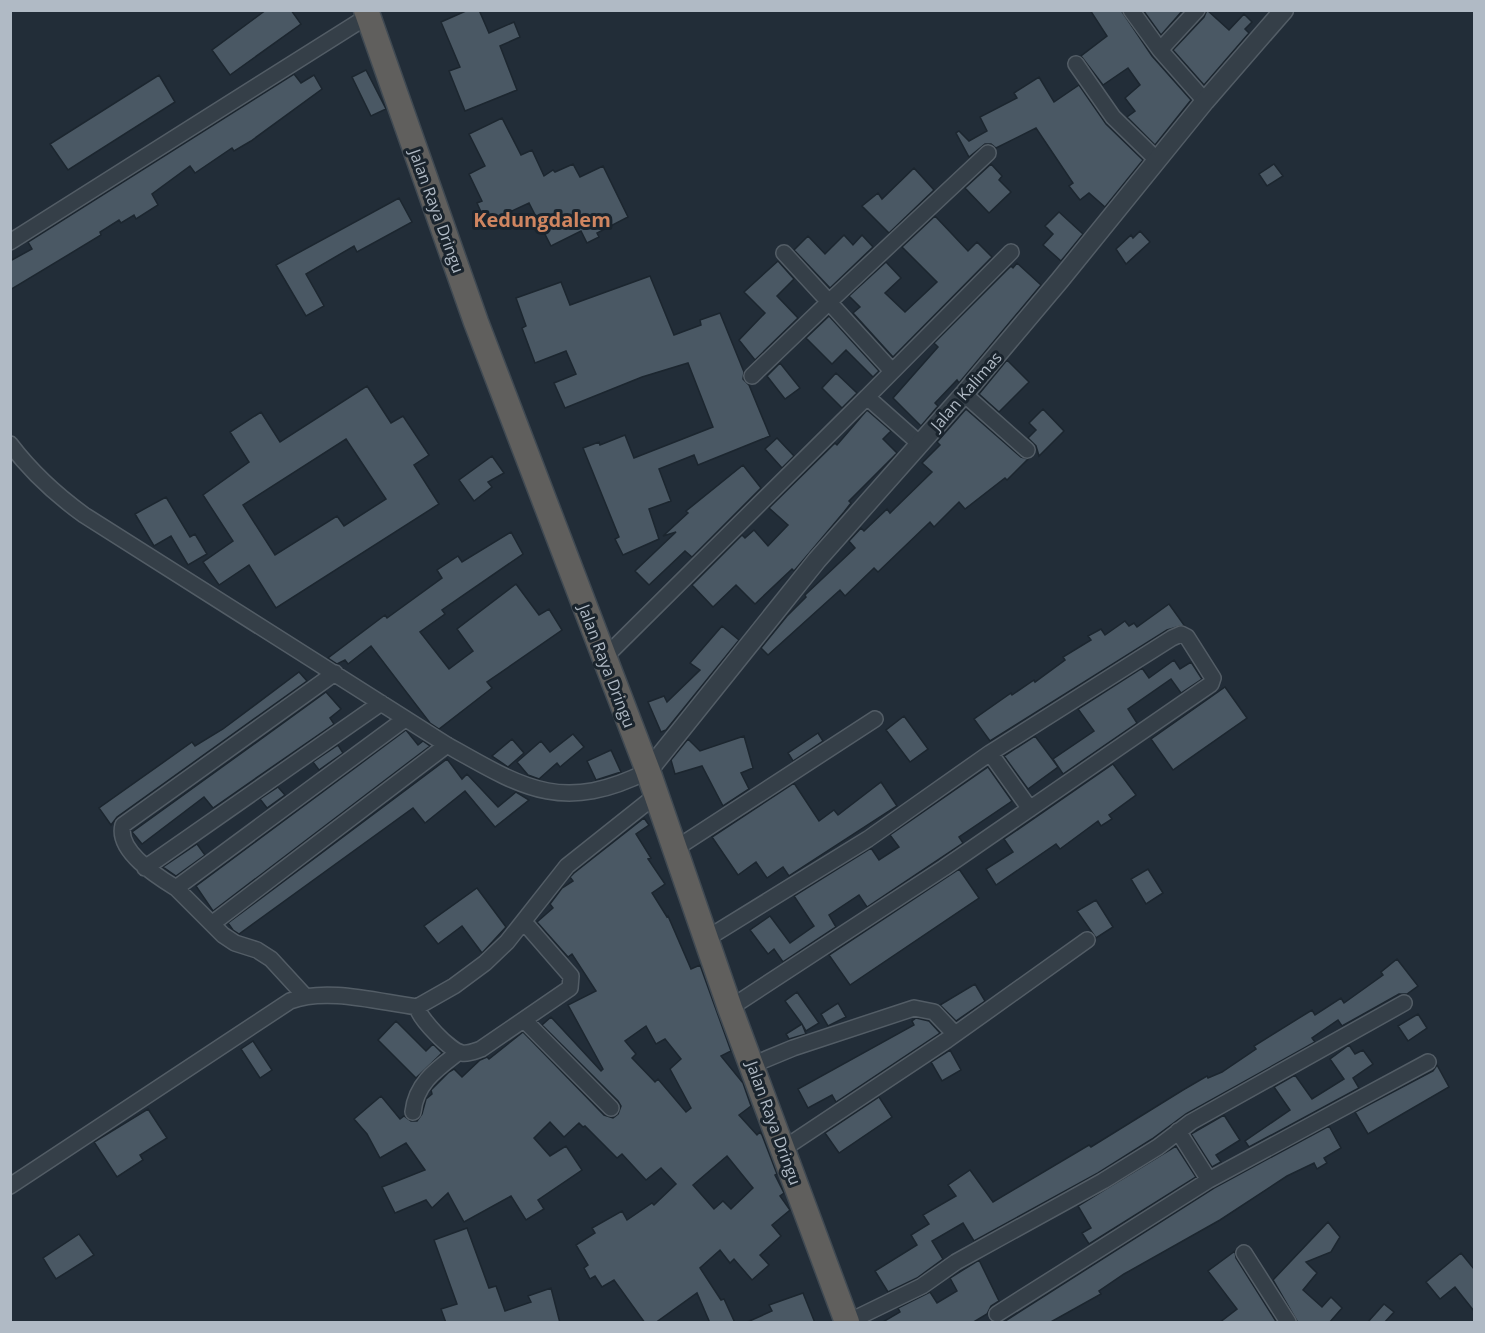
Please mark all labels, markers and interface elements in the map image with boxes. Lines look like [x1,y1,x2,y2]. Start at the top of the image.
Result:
street label: Jalan Raya Dringu [404,144,470,276]
district label: Kedungdalem [473,206,611,233]
street label: Jalan Kalimas [924,347,1007,437]
street label: Jalan Raya Dringu [573,599,641,731]
street label: Jalan Raya Dringu [741,1056,807,1188]

